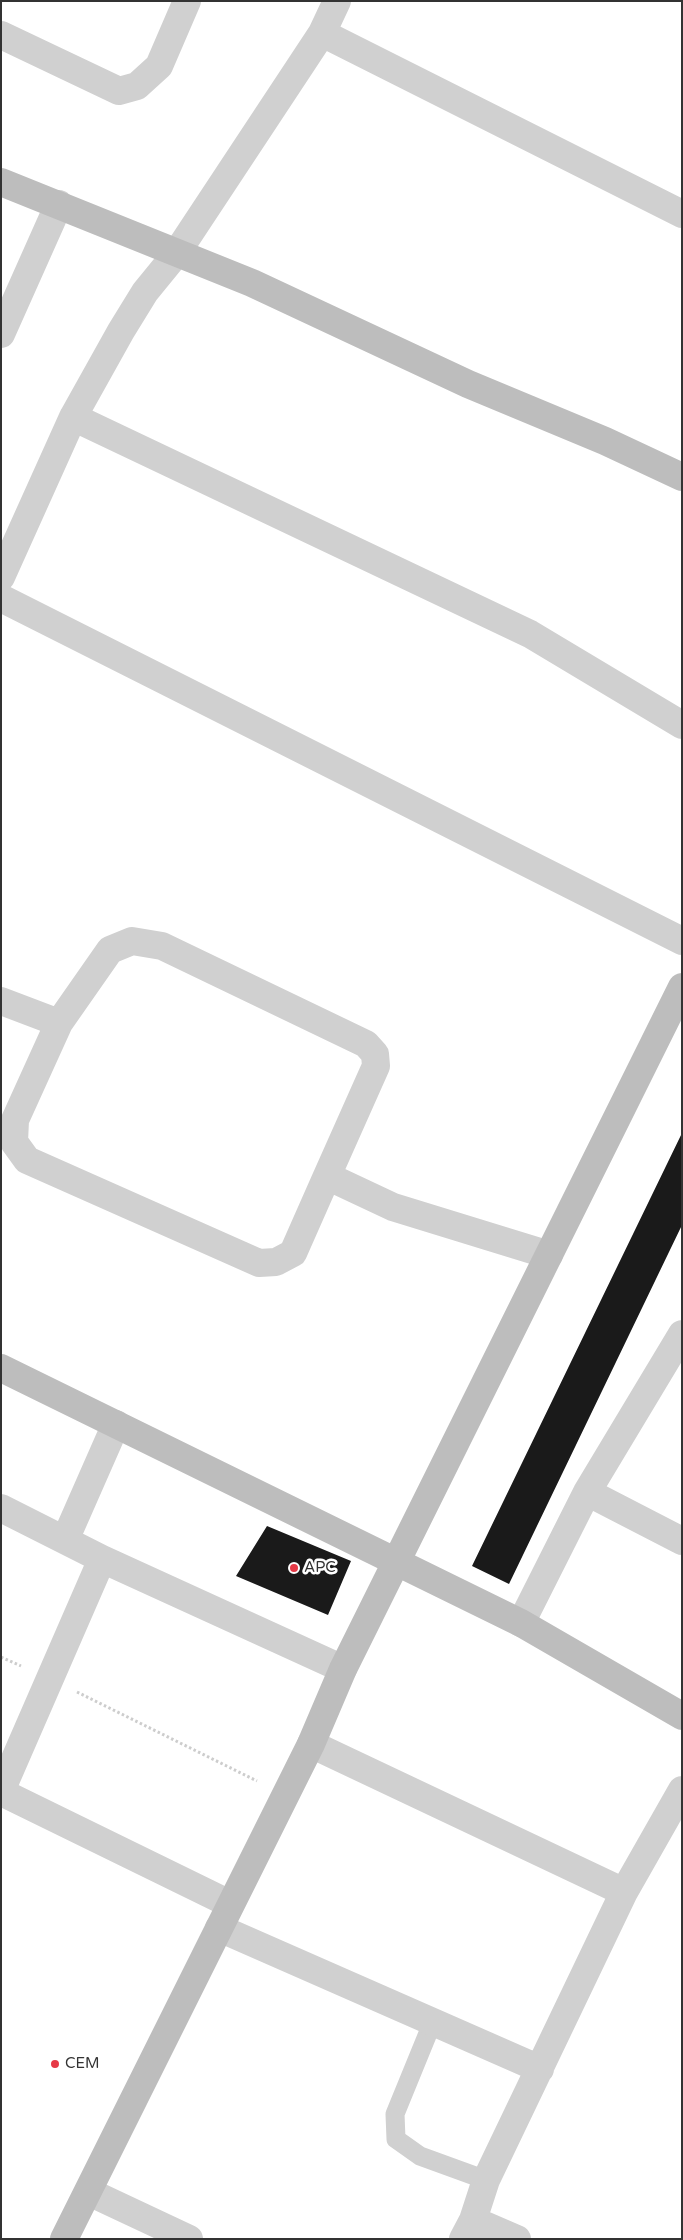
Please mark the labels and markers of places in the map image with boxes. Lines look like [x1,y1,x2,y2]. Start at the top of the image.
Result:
place label: APC [304,1559,336,1577]
marker: APC [288,1562,300,1574]
place label: CEM [65,2055,99,2073]
marker: CEM [49,2058,61,2070]

